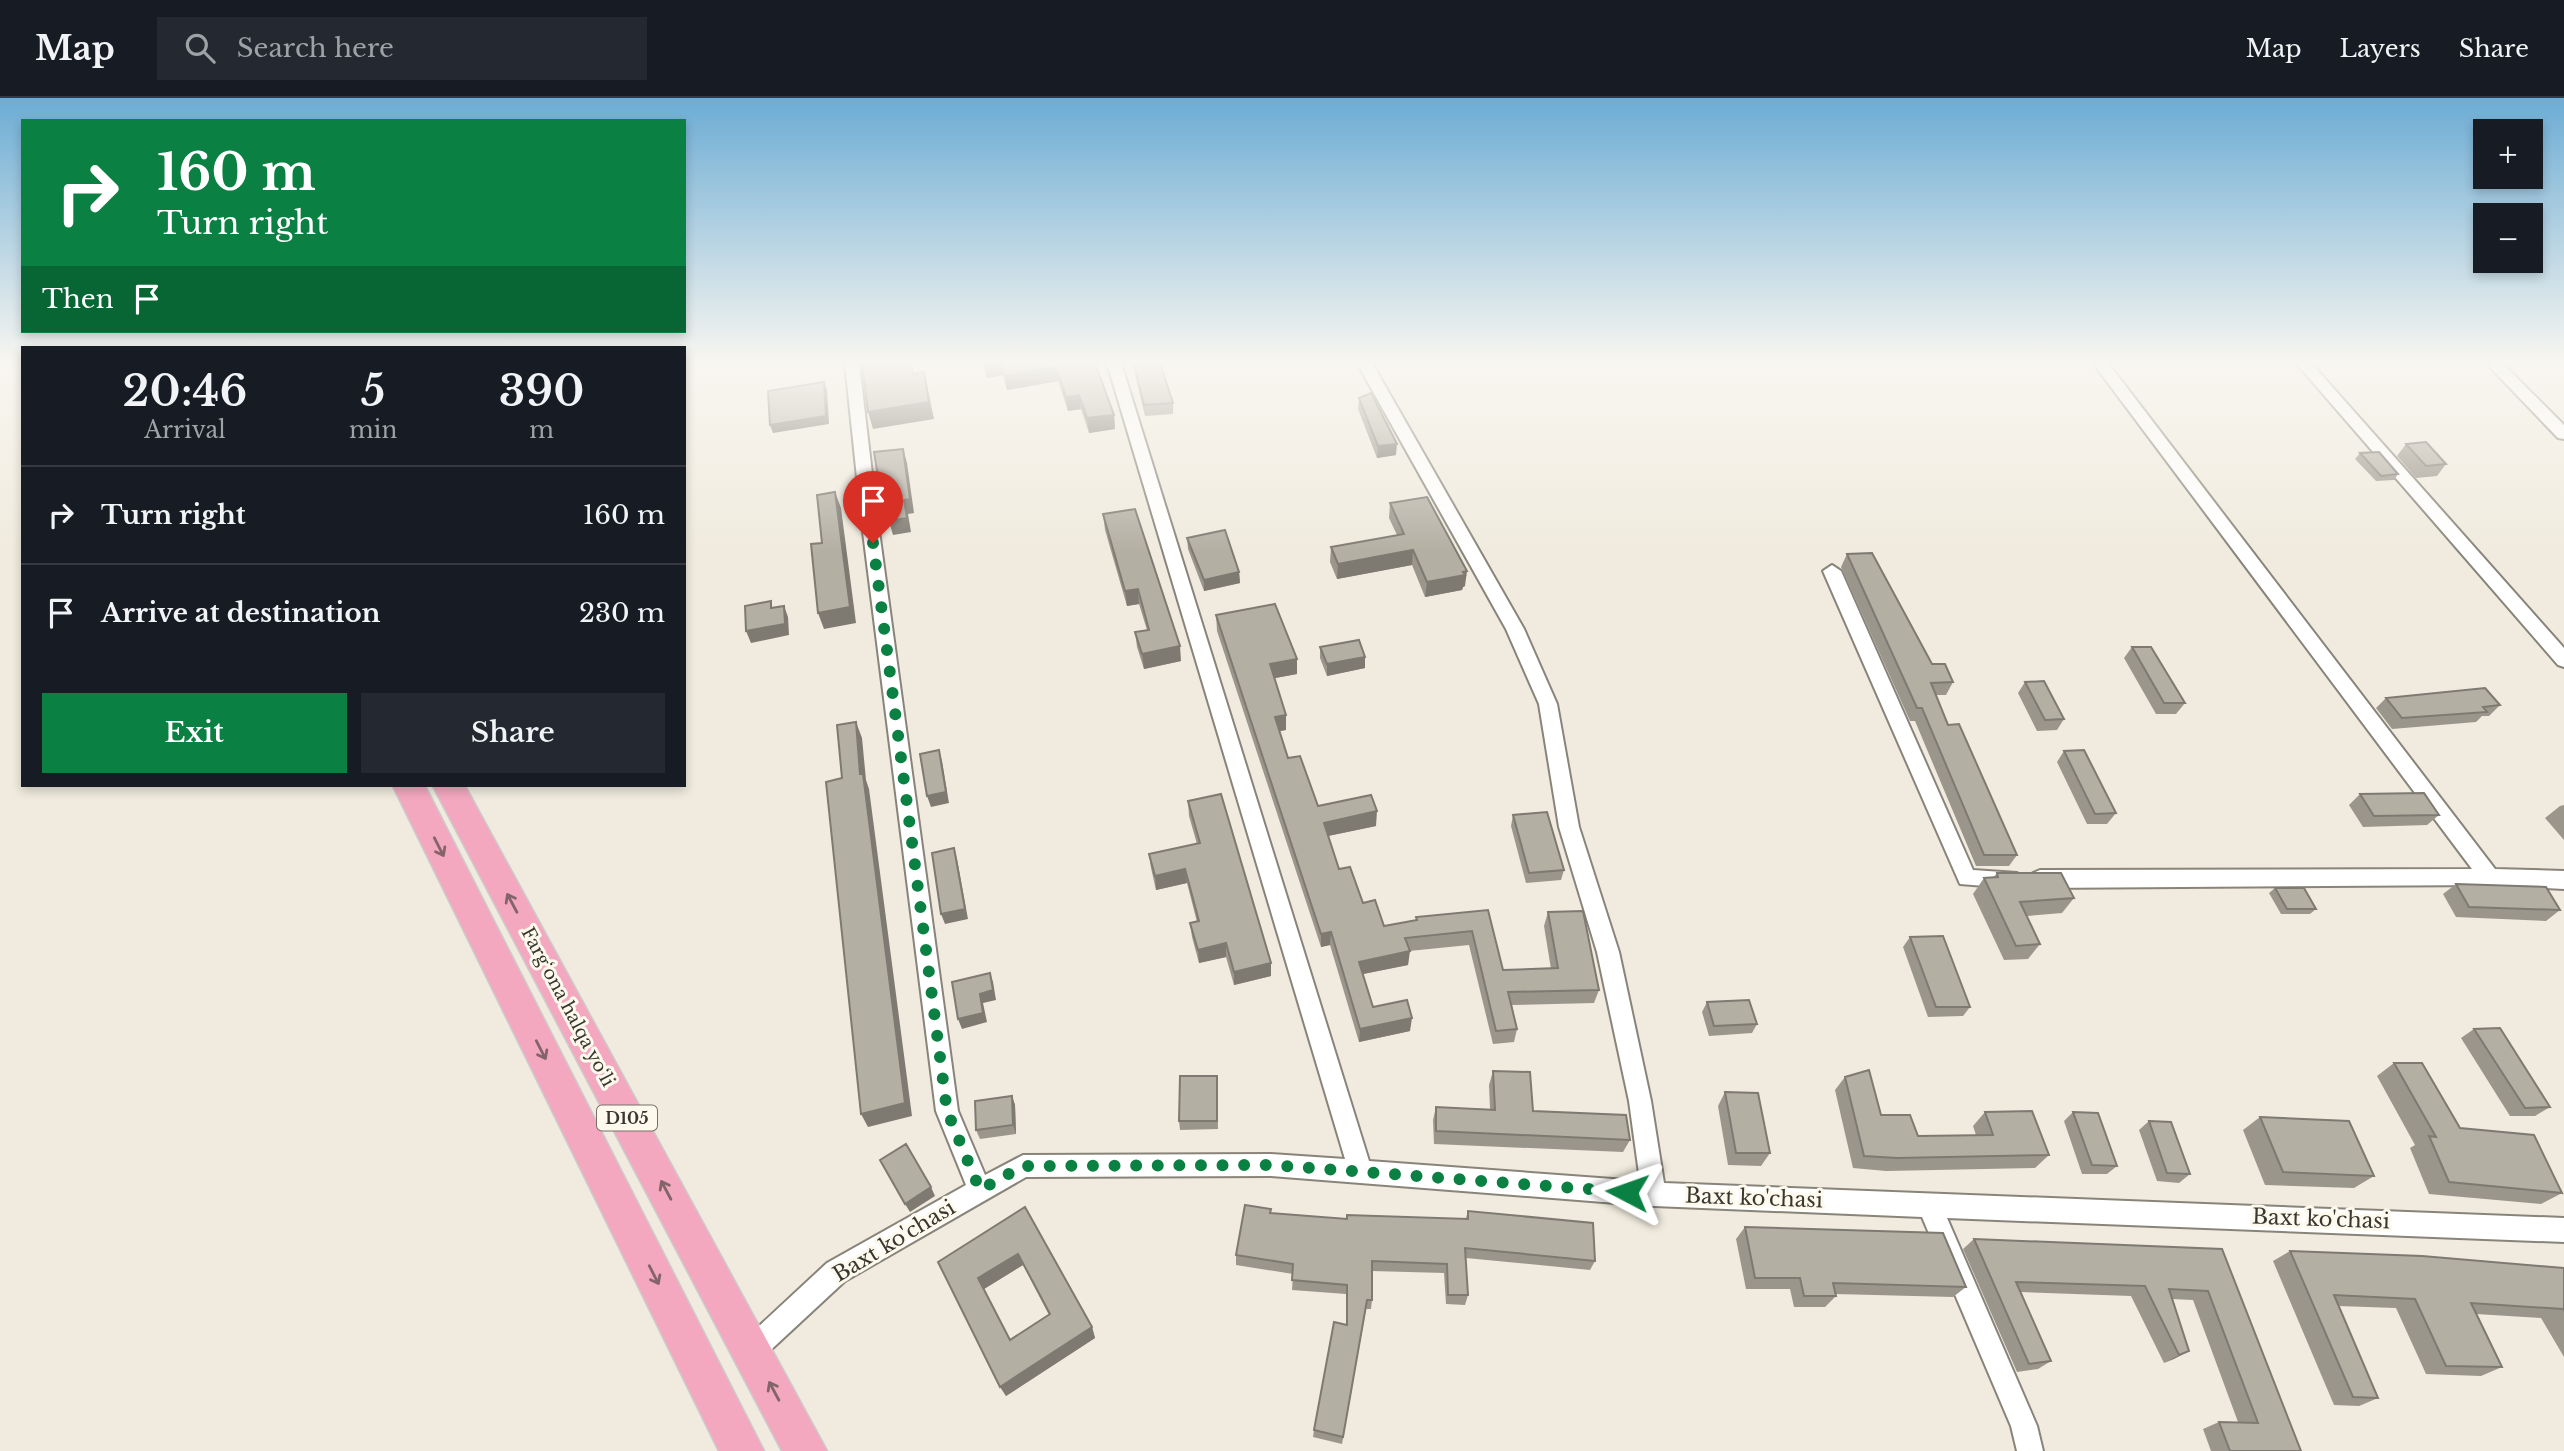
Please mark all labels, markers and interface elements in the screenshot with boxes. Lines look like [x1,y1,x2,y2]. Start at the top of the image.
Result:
search box [157,17,647,80]
text: Map [35,28,115,69]
icon: search [181,29,219,67]
text: Search here [237,32,394,64]
text: Map [2246,34,2302,63]
text: Layers [2340,34,2421,63]
text: Share [2459,34,2529,63]
map controls [2473,119,2543,273]
button: + [2473,119,2543,189]
text: 160 m [157,142,316,203]
icon: right [42,147,133,238]
text: Turn right [157,203,328,243]
button: − [2473,203,2543,273]
icon: arrive [128,280,166,318]
text: Then [42,283,114,315]
text: 20:46 [123,365,247,417]
text: 5 [361,365,385,417]
text: 390 [499,365,584,417]
text: Arrival [144,416,226,444]
text: min [349,416,397,444]
text: m [529,416,554,444]
pin [843,471,903,543]
icon: arrive [854,482,892,520]
icon: right [42,496,80,534]
text: Turn right [101,499,246,531]
text: 160 m [583,499,665,531]
icon: arrive [42,594,80,632]
text: Arrive at destination [101,597,381,629]
text: 230 m [579,597,665,629]
button: Exit [42,693,347,773]
button: Share [361,693,665,773]
one-way arrow [433,836,447,857]
one-way arrow [505,894,519,914]
street label: Farg‘ona halqa yo‘li [517,923,619,1091]
one-way arrow [535,1039,549,1060]
road number: D105 [597,1106,657,1130]
position arrow [1590,1155,1664,1229]
one-way arrow [659,1180,672,1201]
street label: Baxt ko'chasi [1685,1183,1823,1213]
street label: Baxt ko'chasi [828,1194,960,1288]
street label: Baxt ko'chasi [2252,1204,2390,1234]
one-way arrow [648,1264,662,1285]
one-way arrow [766,1381,780,1401]

